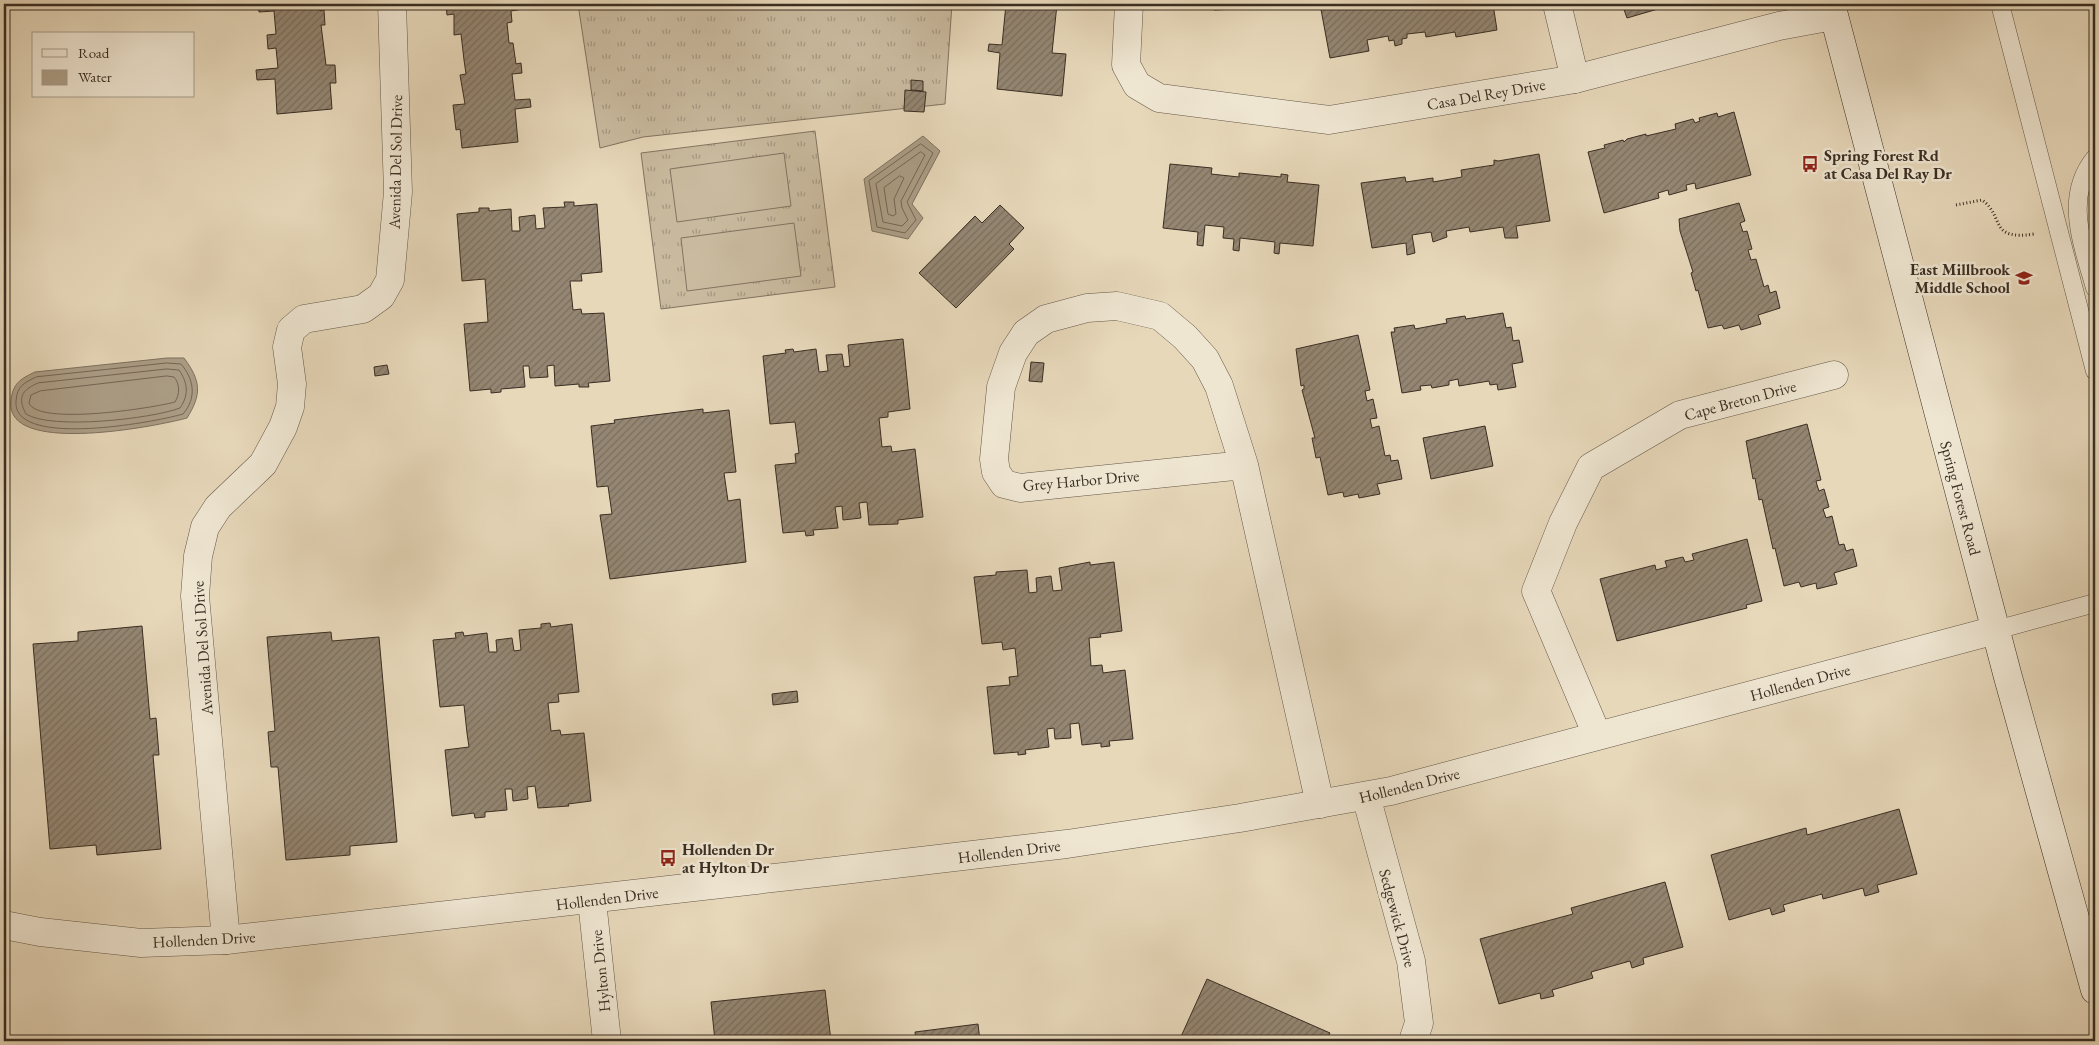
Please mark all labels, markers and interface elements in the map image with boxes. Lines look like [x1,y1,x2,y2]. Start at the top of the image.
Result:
legend [32,32,195,98]
text: Road [78,43,110,62]
text: Water [78,67,112,86]
street label: Casa Del Rey Drive [1425,74,1547,115]
street label: Avenida Del Sol Drive [384,95,407,230]
place label: Spring Forest Rd at Casa Del Ray Dr [1824,145,1952,184]
bus stop icon: Spring Forest Rd at Casa Del Ray Dr [1800,154,1820,174]
place label: East Millbrook Middle School [1910,259,2010,298]
school or university icon: East Millbrook Middle School [2014,268,2034,288]
street label: Cape Breton Drive [1682,375,1799,426]
street label: Spring Forest Road [1935,439,1986,559]
street label: Grey Harbor Drive [1022,465,1140,496]
street label: Avenida Del Sol Drive [187,580,218,717]
street label: Hollenden Drive [1748,659,1853,706]
street label: Hollenden Drive [1357,763,1462,808]
street label: Hollenden Drive [957,835,1062,868]
place label: Hollenden Dr at Hylton Dr [682,839,775,878]
bus stop icon: Hollenden Dr at Hylton Dr [658,848,678,868]
street label: Sedgewick Drive [1374,867,1421,970]
street label: Hollenden Drive [555,882,660,915]
street label: Hollenden Drive [152,926,256,953]
street label: Hylton Drive [586,929,615,1013]

